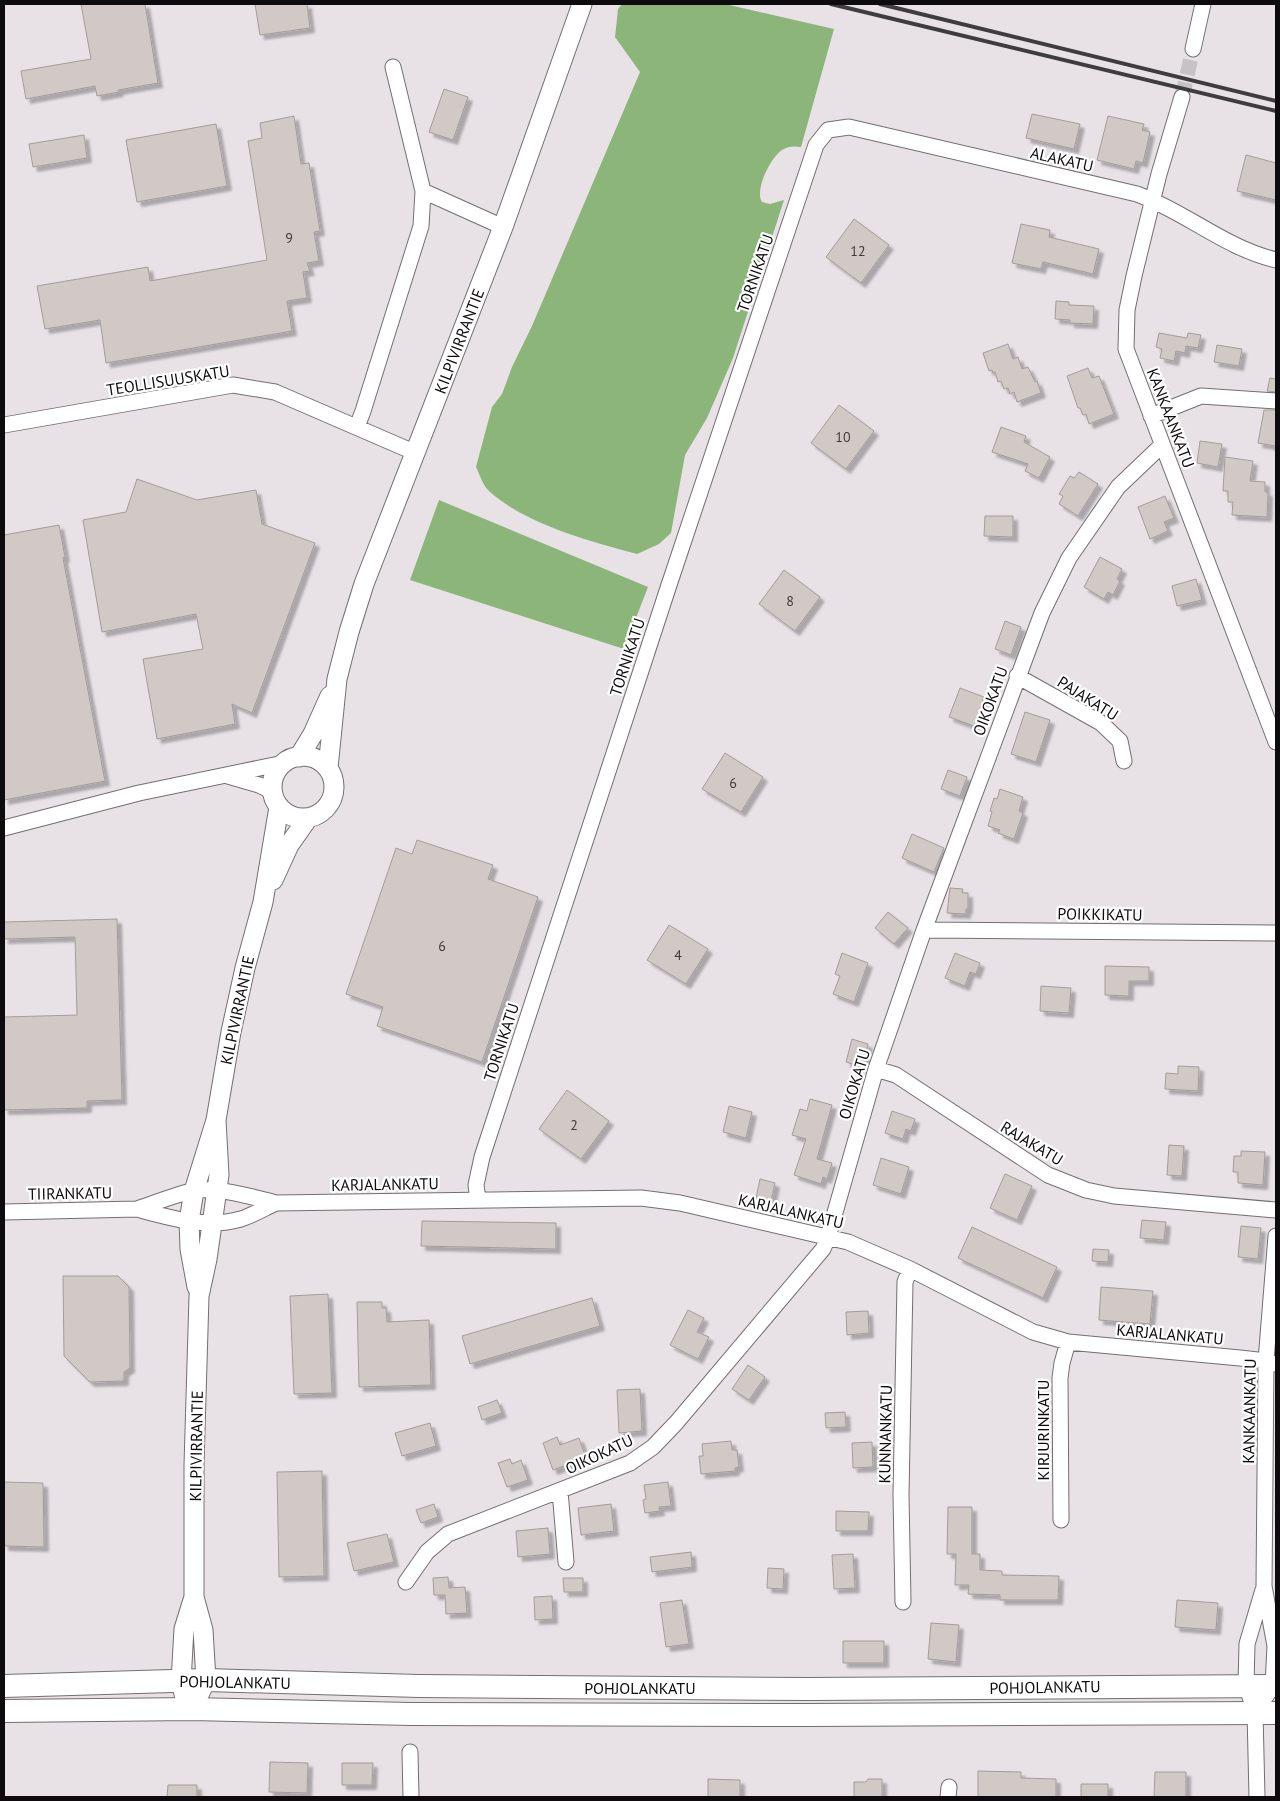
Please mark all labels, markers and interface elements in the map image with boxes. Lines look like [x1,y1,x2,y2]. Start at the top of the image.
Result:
street label: ALAKATU [1029,142,1095,176]
house number: 9 [285,229,293,247]
street label: TORNIKATU [732,232,778,314]
house number: 12 [850,242,866,260]
street label: KILPIVIRRANTIE [430,286,488,396]
street label: TEOLLISUUSKATU [105,360,231,400]
street label: KANKAANKATU [1143,365,1199,471]
house number: 10 [835,428,851,446]
house number: 8 [786,592,794,610]
street label: TORNIKATU [605,615,649,699]
street label: OIKOKATU [968,664,1012,738]
street label: PAJAKATU [1054,671,1122,725]
house number: 6 [729,774,737,792]
street label: POIKKIKATU [1057,903,1143,925]
house number: 6 [438,937,446,955]
house number: 4 [674,946,682,964]
street label: KILPIVIRRANTIE [216,954,258,1066]
street label: TORNIKATU [479,1000,523,1084]
street label: OIKOKATU [834,1046,874,1122]
house number: 2 [570,1116,578,1134]
street label: RAJAKATU [997,1117,1067,1169]
street label: KARJALANKATU [331,1173,439,1195]
street label: TIIRANKATU [28,1182,112,1204]
street label: KARJALANKATU [736,1189,846,1233]
street label: KARJALANKATU [1116,1319,1224,1349]
street label: KANKAANKATU [1238,1358,1260,1464]
street label: KIRJURINKATU [1033,1380,1053,1480]
street label: KUNNANKATU [874,1384,896,1484]
street label: KILPIVIRRANTIE [185,1390,207,1502]
street label: OIKOKATU [562,1430,636,1478]
street label: POHJOLANKATU [179,1671,291,1693]
street label: POHJOLANKATU [989,1676,1101,1698]
street label: POHJOLANKATU [584,1678,696,1698]

